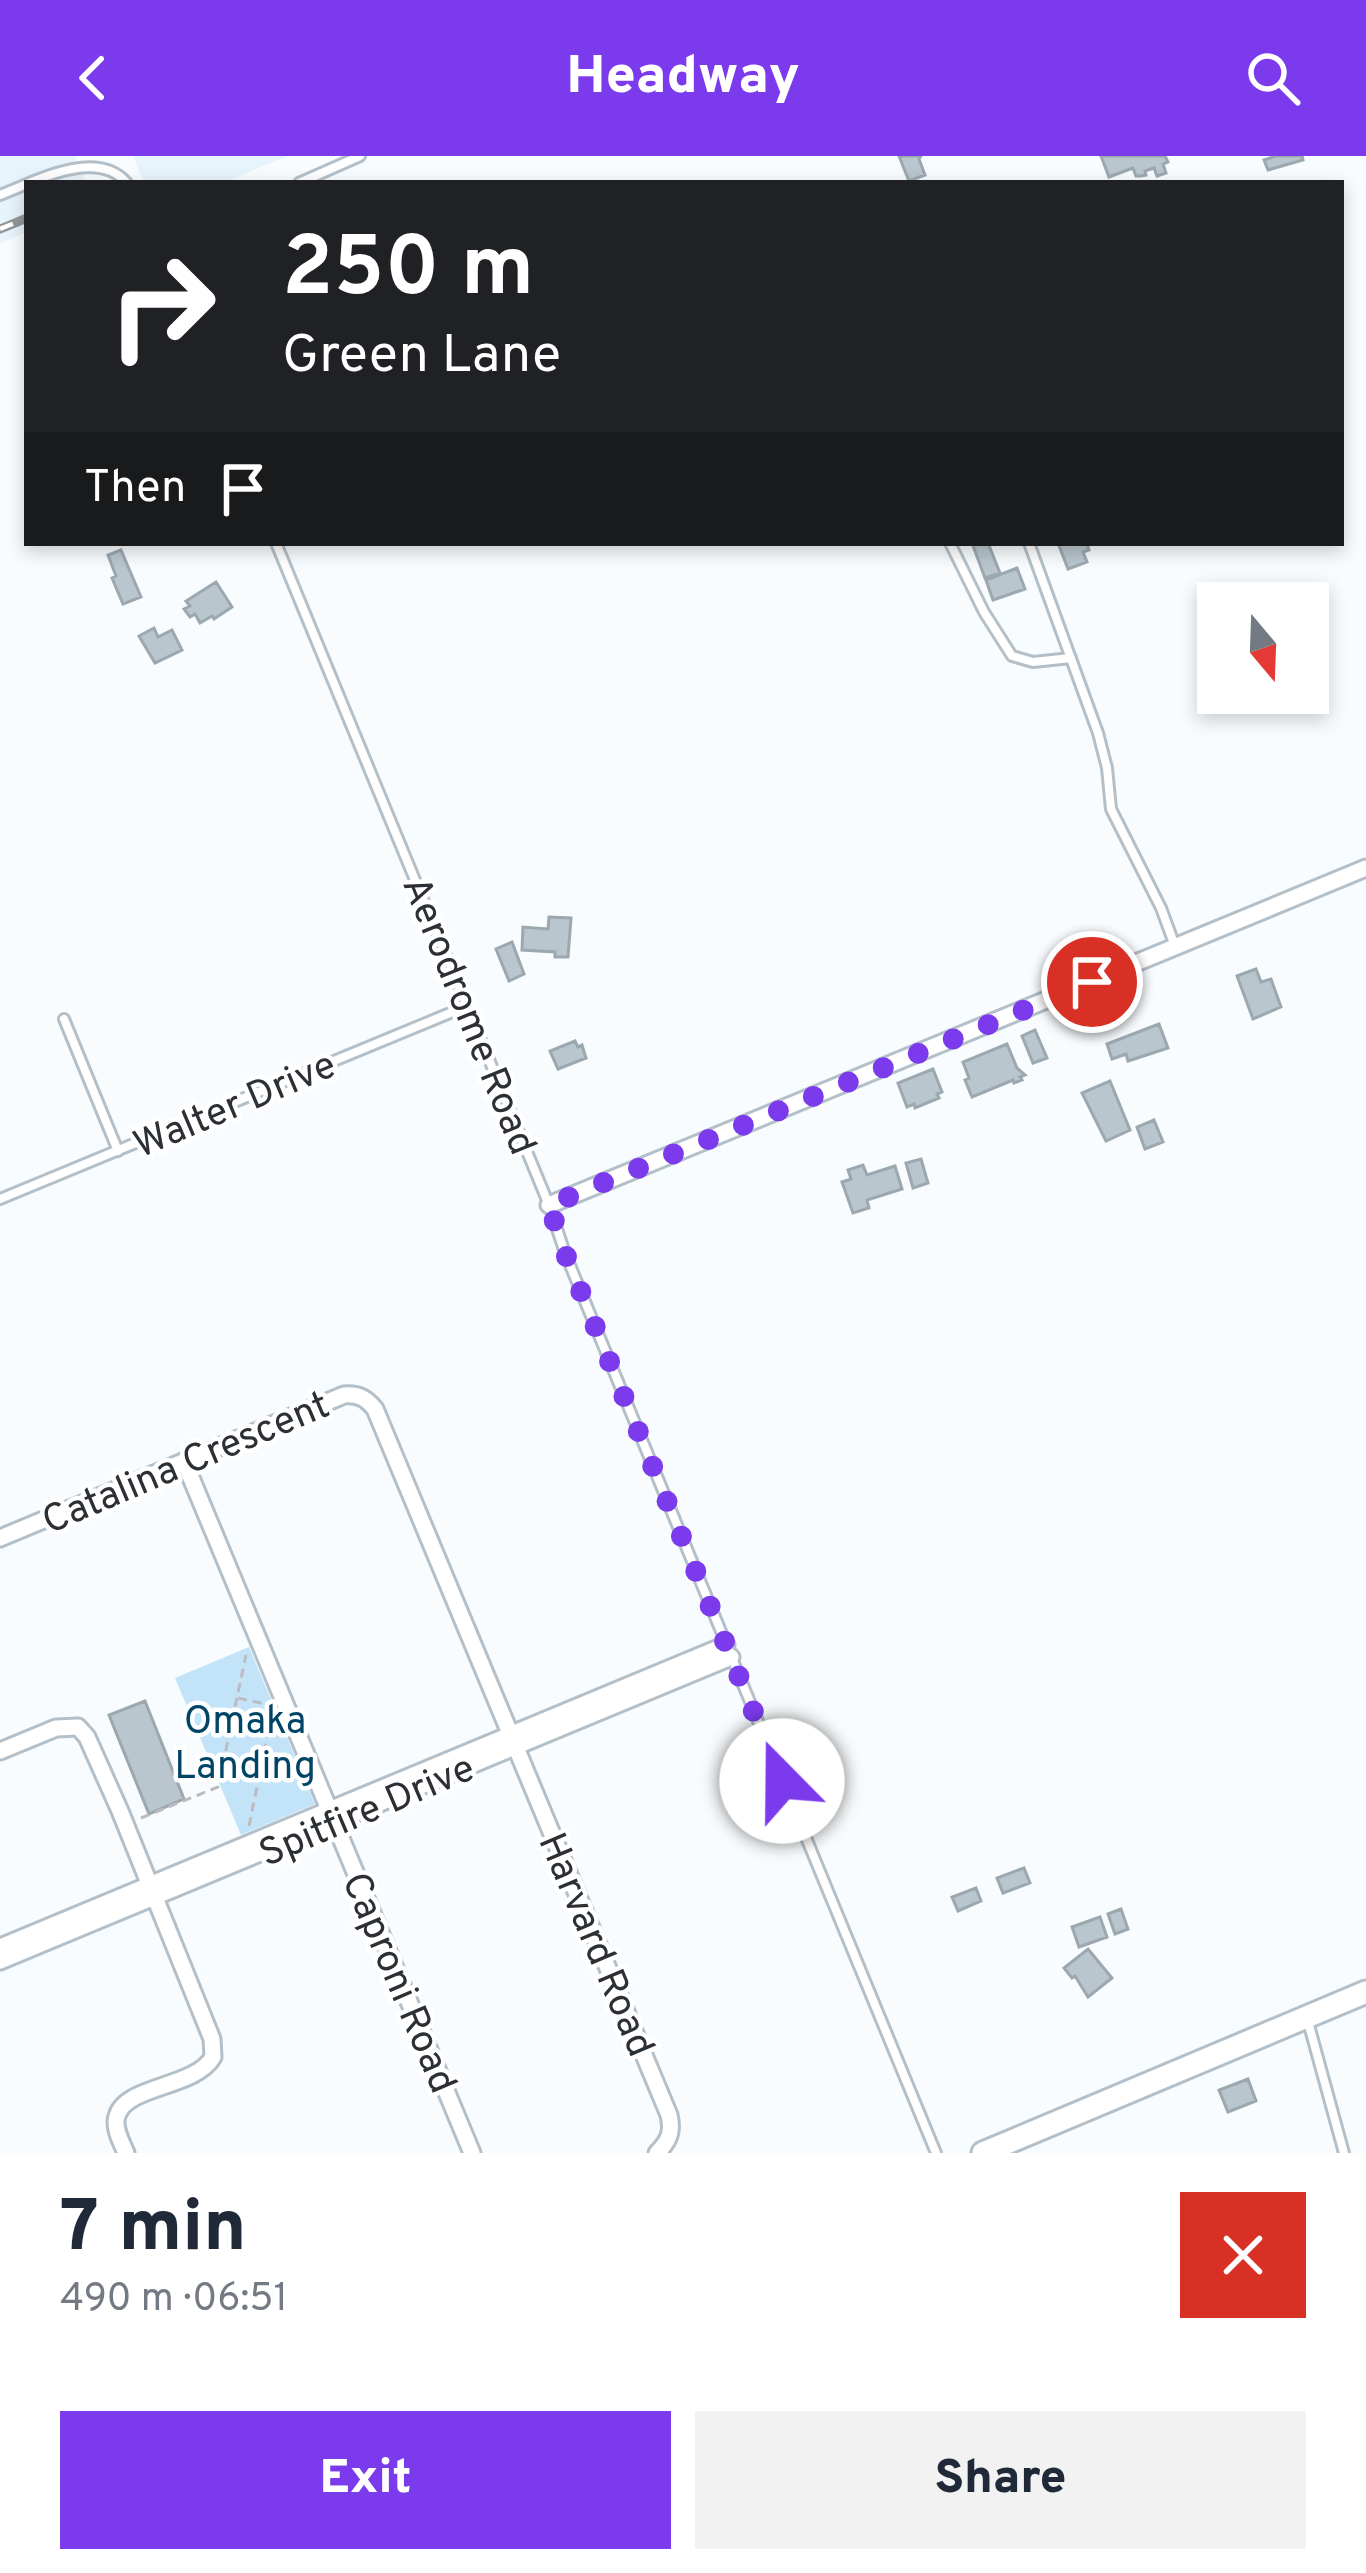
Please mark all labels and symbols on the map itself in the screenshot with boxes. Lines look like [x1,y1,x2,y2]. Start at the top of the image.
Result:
north arrow [1197,582,1329,714]
street label: Aerodrome Road [389,870,545,1163]
pin [1041,931,1143,1033]
street label: Walter Drive [127,1043,344,1172]
street label: Catalina Crescent [36,1383,338,1548]
park label: Omaka Landing [174,1699,316,1793]
position arrow [719,1718,845,1844]
street label: Spitfire Drive [253,1746,483,1880]
street label: Harvard Road [525,1826,663,2065]
street label: Caproni Road [328,1866,465,2102]

